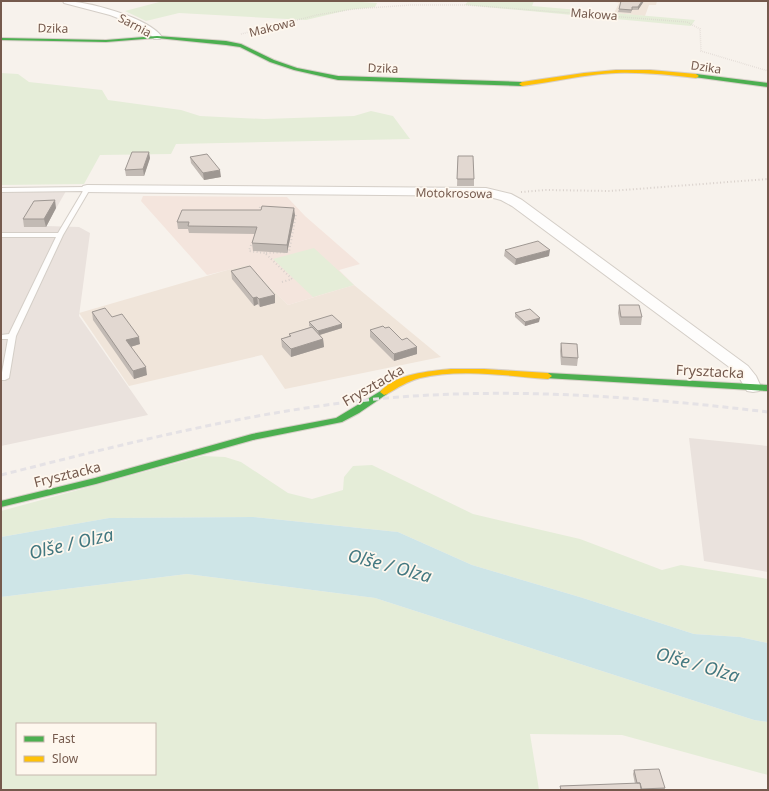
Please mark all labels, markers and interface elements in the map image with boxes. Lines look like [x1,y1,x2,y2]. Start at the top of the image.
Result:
street label: Makowa [570,4,618,24]
street label: Sarnia [115,9,155,41]
street label: Makowa [247,13,297,41]
street label: Dzika [38,19,68,37]
street label: Dzika [690,56,722,78]
street label: Dzika [367,59,399,77]
street label: Motokrosowa [415,184,493,202]
street label: Frysztacka [339,360,407,410]
street label: Frysztacka [675,360,745,382]
street label: Frysztacka [31,457,103,491]
water label: Olše / Olza [26,522,116,564]
water label: Olše / Olza [345,542,435,588]
water label: Olše / Olza [653,641,743,687]
legend [16,723,156,775]
text: Fast [52,730,76,747]
text: Slow [52,750,79,767]

